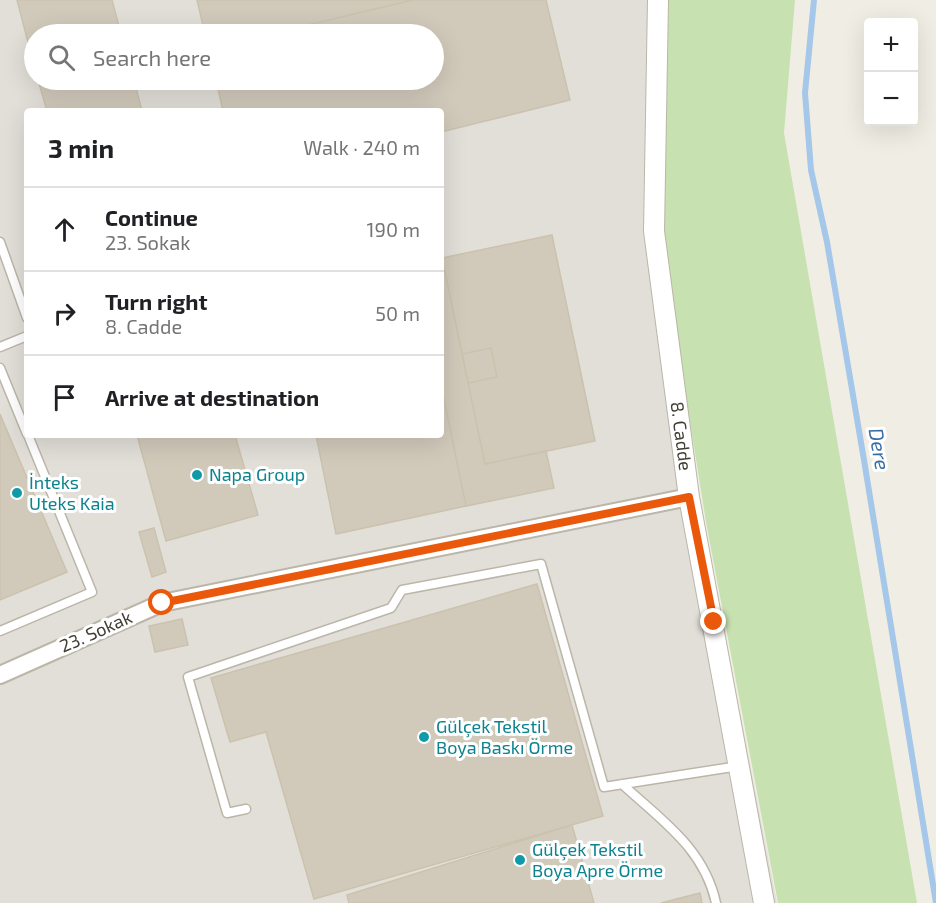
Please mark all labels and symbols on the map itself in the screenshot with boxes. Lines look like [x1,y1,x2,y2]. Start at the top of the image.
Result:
street label: 8. Cadde [667,400,697,472]
water label: Dere [864,426,896,472]
place label: Napa Group [209,463,305,485]
marker: Napa Group [190,468,204,482]
place label: İnteks Uteks Kaia [29,471,115,514]
marker: İnteks Uteks Kaia [10,486,24,500]
route start [148,589,174,615]
street label: 23. Sokak [56,605,135,657]
route end [700,608,726,634]
place label: Gülçek Tekstil Boya Baskı Örme [436,715,573,758]
marker: Gülçek Tekstil Boya Baskı Örme [417,730,431,744]
place label: Gülçek Tekstil Boya Apre Örme [532,838,663,881]
marker: Gülçek Tekstil Boya Apre Örme [513,853,527,867]

